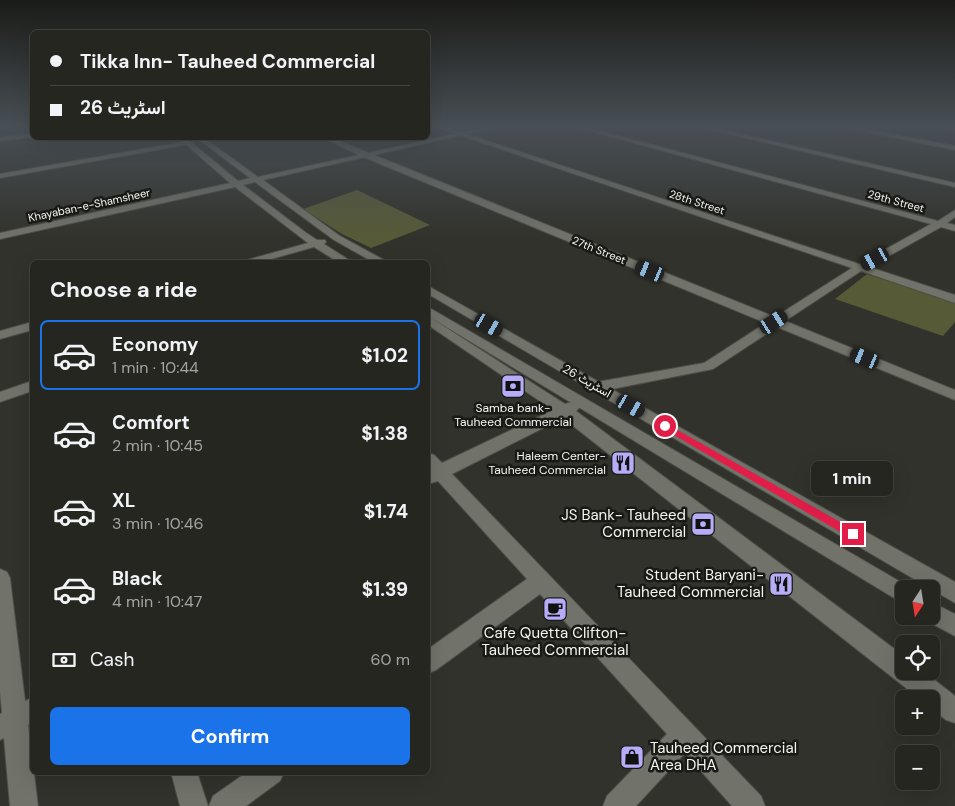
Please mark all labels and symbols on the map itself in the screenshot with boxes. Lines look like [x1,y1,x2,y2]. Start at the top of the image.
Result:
street label: Khayaban-e-Shamsheer [27,185,151,225]
street label: 28th Street [667,186,727,218]
street label: 29th Street [866,187,926,215]
street label: 27th Street [570,233,628,267]
car [858,245,891,273]
car [633,258,666,284]
car [757,308,790,336]
car [472,311,505,339]
car [848,345,881,371]
street label: اسٹریٹ 26 [560,361,614,401]
bank icon: Samba bank- Tauheed Commercial [500,373,526,399]
car [614,392,647,420]
place label: Samba bank- Tauheed Commercial [454,400,572,430]
route start [654,415,676,437]
place label: Haleem Center- Tauheed Commercial [488,448,606,478]
restaurant icon: Haleem Center- Tauheed Commercial [610,450,636,476]
callout: 1 min [812,462,894,496]
place label: JS Bank- Tauheed Commercial [561,505,686,542]
bank icon: JS Bank- Tauheed Commercial [690,511,716,537]
route end [842,523,864,545]
place label: Student Baryani- Tauheed Commercial [617,565,764,602]
restaurant icon: Student Baryani- Tauheed Commercial [768,571,794,597]
north arrow [895,580,940,625]
cafe icon: Cafe Quetta Clifton- Tauheed Commercial [542,596,568,622]
place label: Cafe Quetta Clifton- Tauheed Commercial [482,623,628,660]
place label: Tauheed Commercial Area DHA [650,738,797,775]
shop icon: Tauheed Commercial Area DHA [619,744,645,770]

